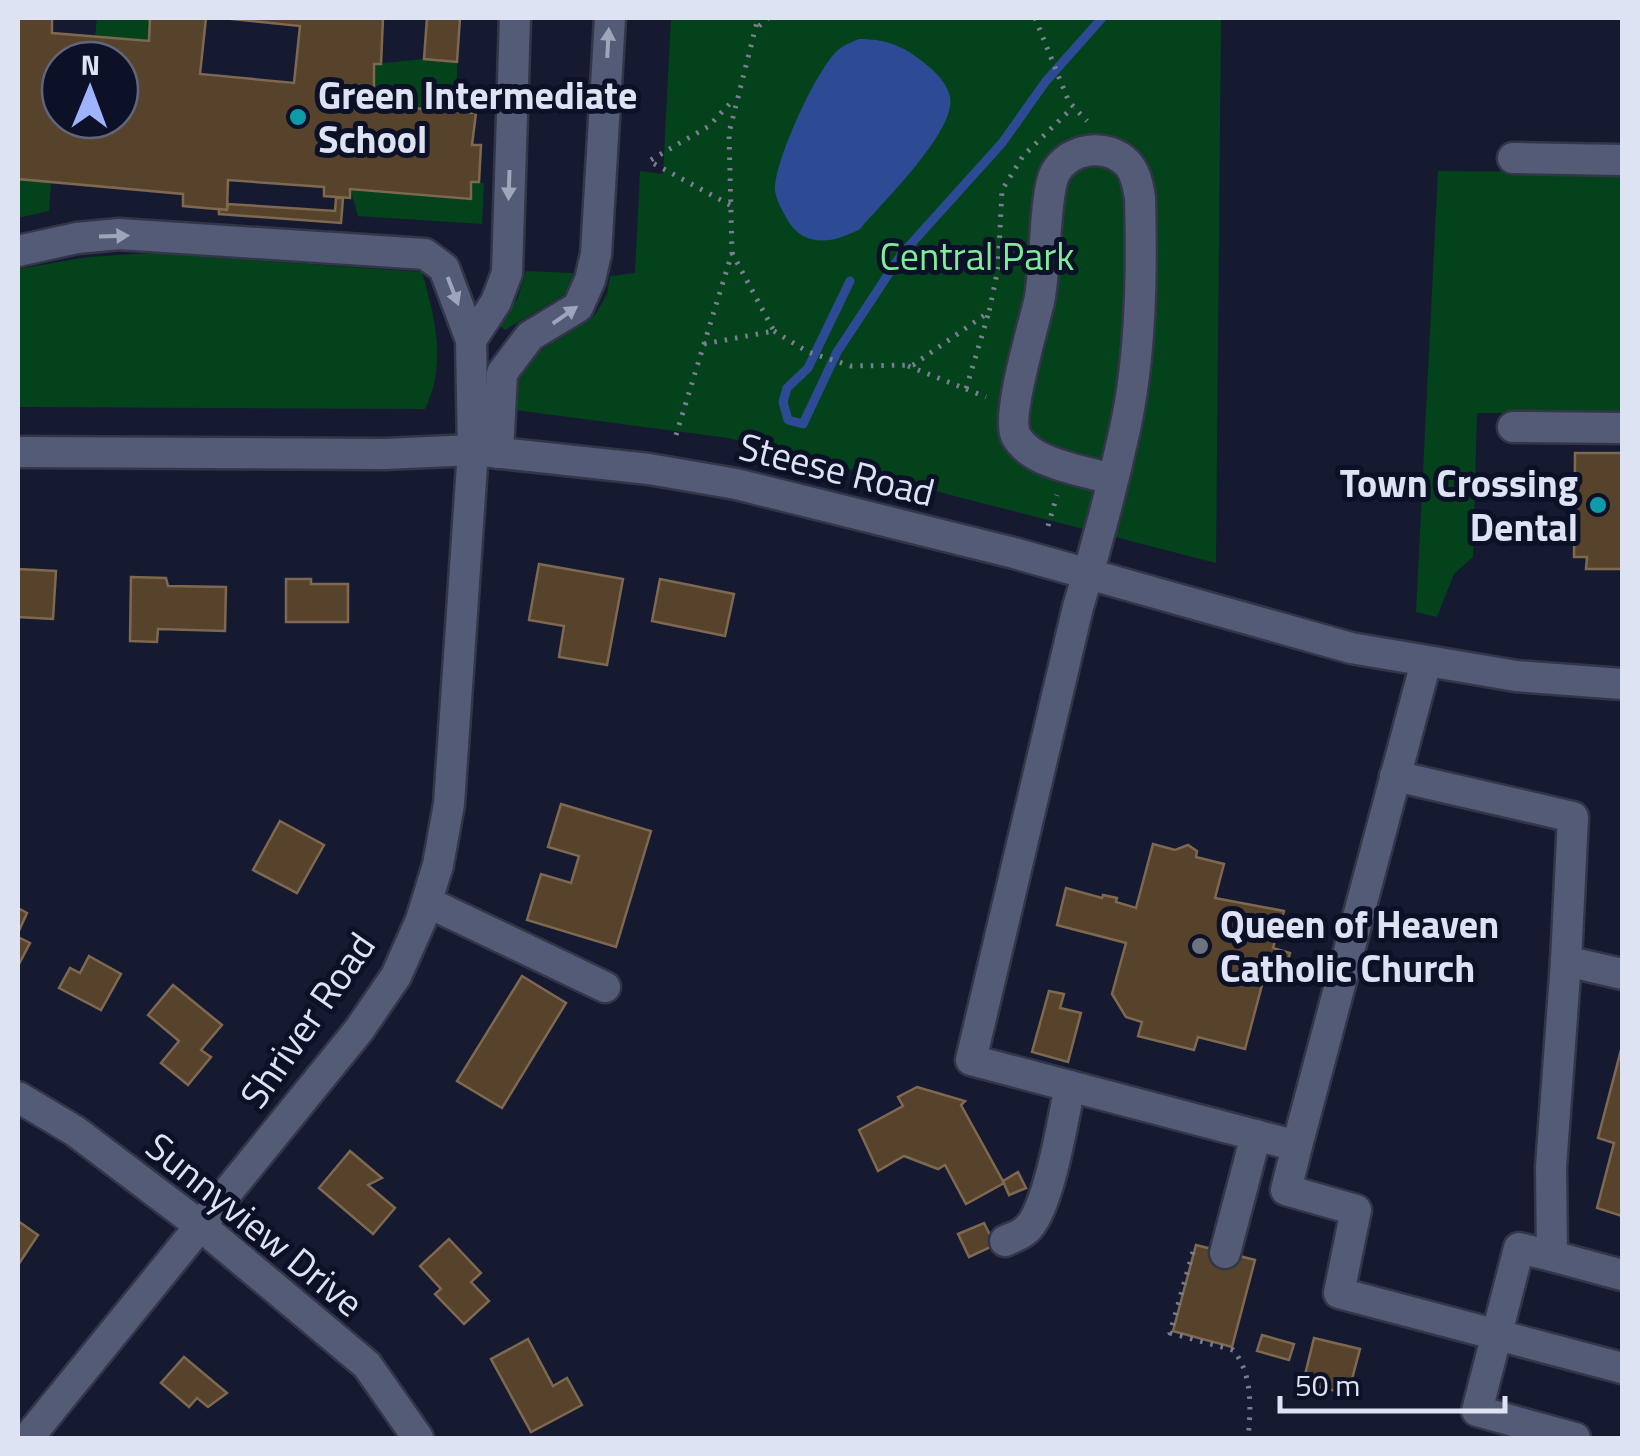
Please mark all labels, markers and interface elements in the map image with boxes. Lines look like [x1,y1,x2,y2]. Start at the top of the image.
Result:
one-way arrow [600,27,616,59]
north arrow [40,40,140,140]
text: N [80,43,101,86]
place label: Green Intermediate School [318,66,637,168]
marker: Green Intermediate School [287,106,309,128]
one-way arrow [501,169,517,201]
one-way arrow [98,227,130,243]
park label: Central Park [879,227,1075,285]
one-way arrow [445,276,461,306]
one-way arrow [551,306,578,324]
street label: Steese Road [733,417,941,521]
place label: Town Crossing Dental [1340,454,1578,556]
marker: Town Crossing Dental [1587,494,1609,516]
place label: Queen of Heaven Catholic Church [1220,895,1499,997]
street label: Shriver Road [225,920,389,1120]
marker: Queen of Heaven Catholic Church [1189,935,1211,957]
street label: Sunnyview Drive [133,1118,377,1330]
scale bar [1280,1351,1505,1413]
text: 50 m [1295,1362,1360,1408]

